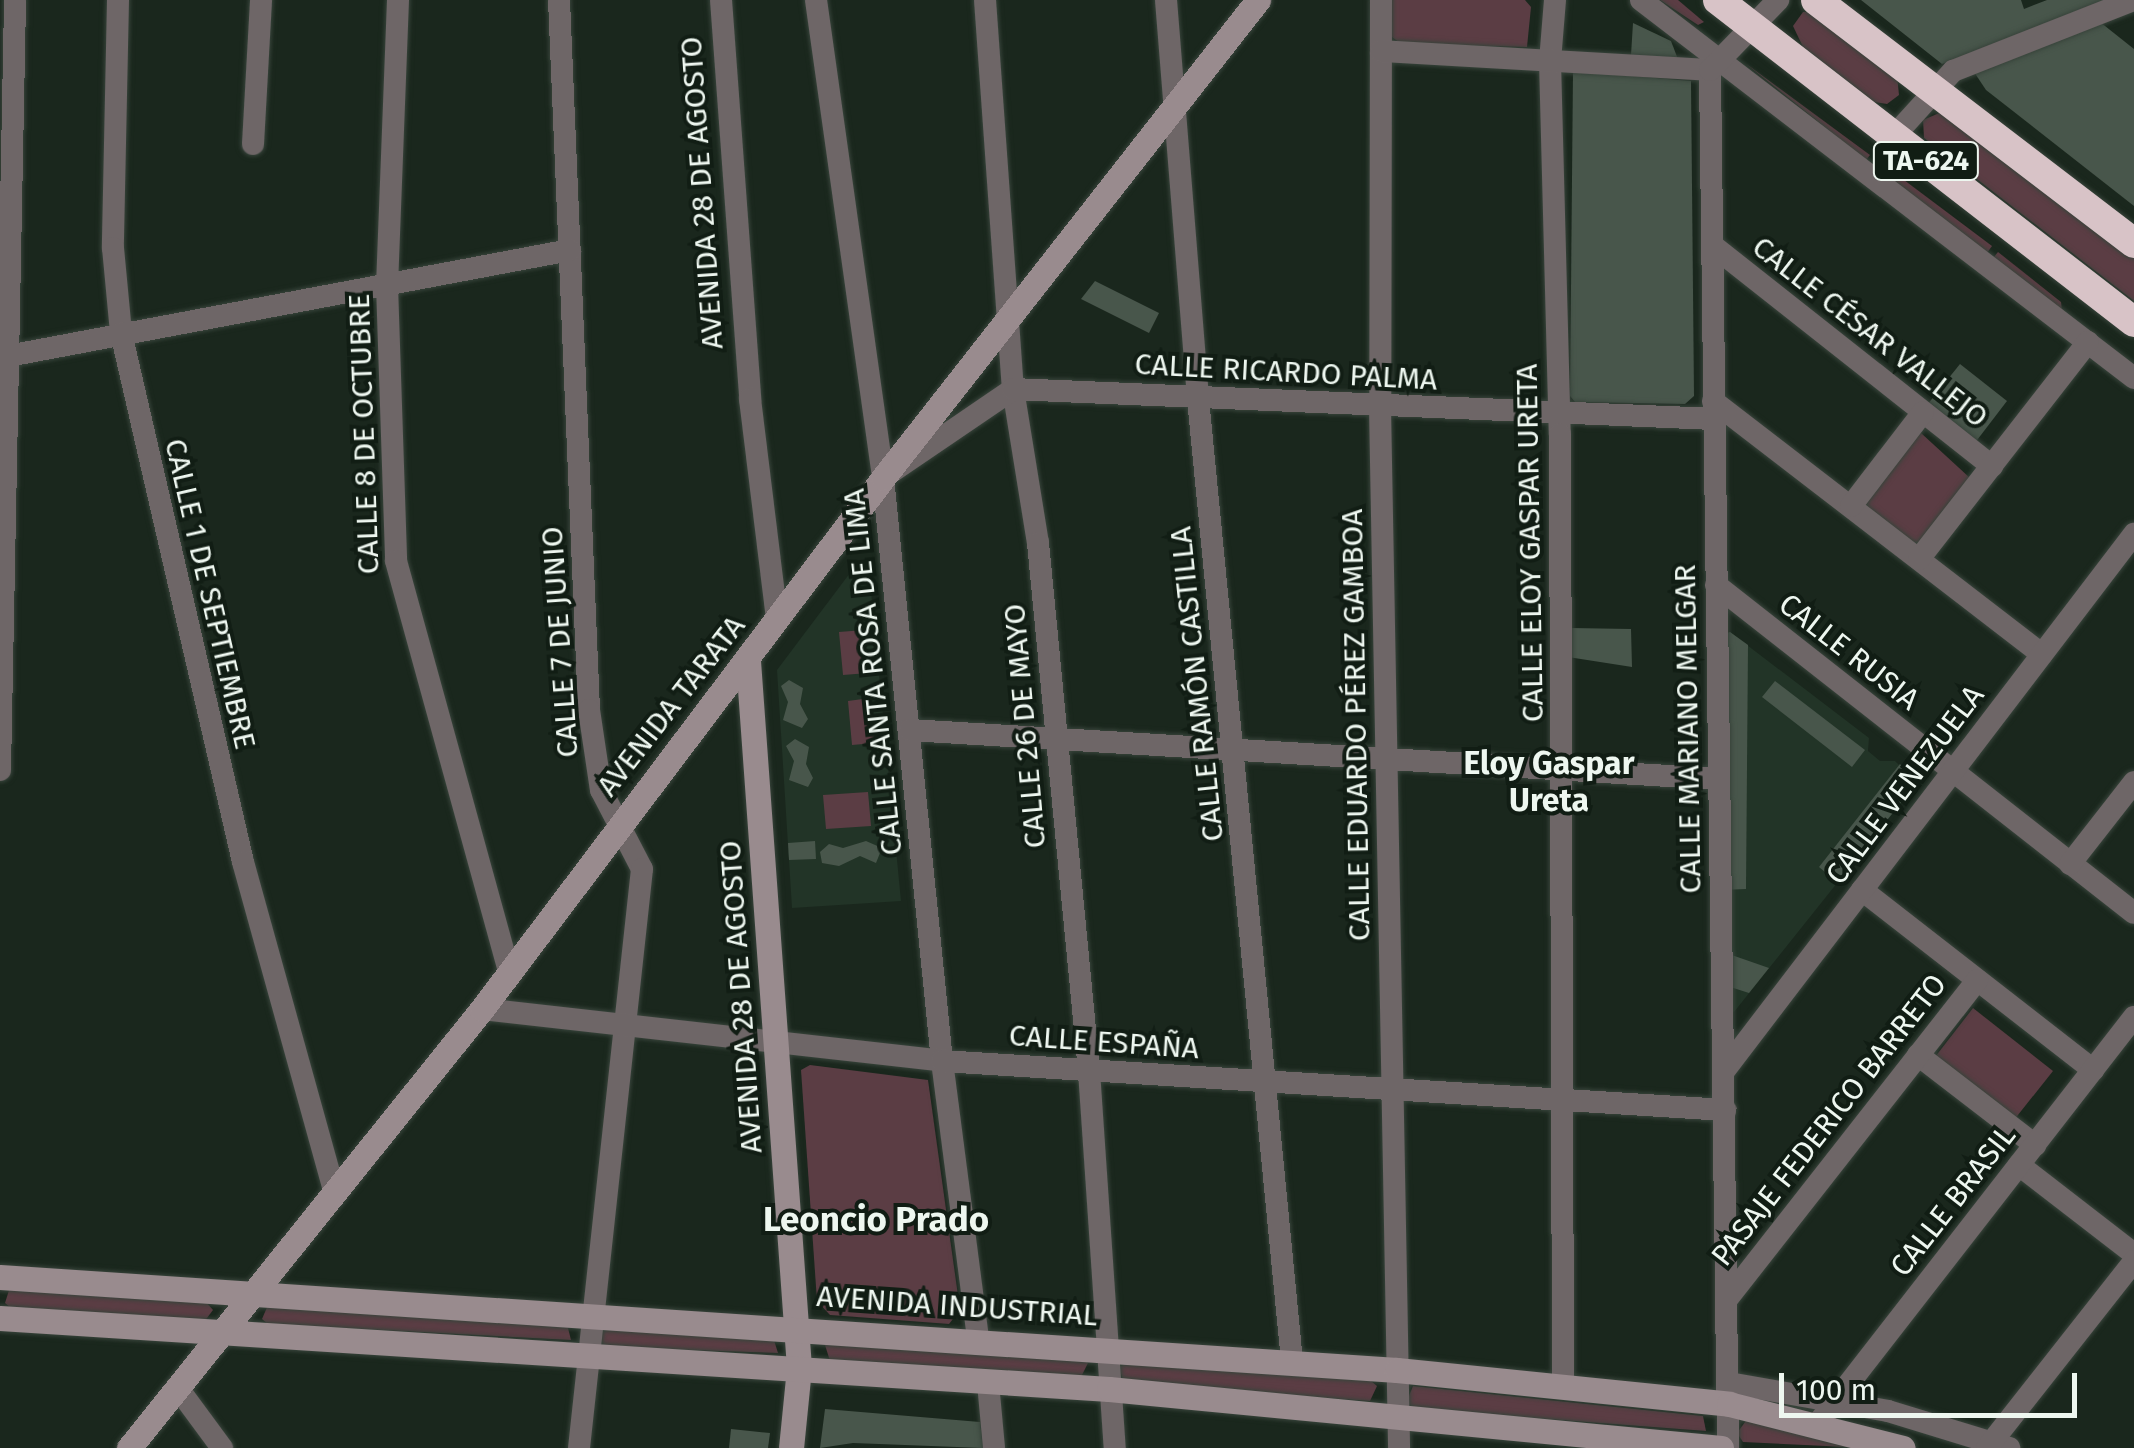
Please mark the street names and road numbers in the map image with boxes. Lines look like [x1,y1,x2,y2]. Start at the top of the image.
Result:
street label: AVENIDA 28 DE AGOSTO [673,36,731,350]
road number: TA-624 [1871,138,1981,184]
street label: CALLE CÉSAR VALLEJO [1745,229,1995,435]
street label: CALLE 8 DE OCTUBRE [341,293,387,575]
street label: CALLE RICARDO PALMA [1134,346,1438,398]
street label: CALLE ELOY GASPAR URETA [1509,363,1551,723]
street label: CALLE 1 DE SEPTIEMBRE [157,435,263,753]
street label: CALLE SANTA ROSA DE LIMA [836,487,910,857]
street label: CALLE EDUARDO PÉREZ GAMBOA [1334,508,1378,942]
street label: CALLE 7 DE JUNIO [534,525,586,759]
street label: CALLE RAMÓN CASTILLA [1163,525,1231,843]
street label: CALLE MARIANO MELGAR [1667,564,1709,894]
street label: CALLE RUSIA [1772,586,1926,718]
street label: CALLE 26 DE MAYO [996,602,1054,850]
street label: AVENIDA TARATA [589,609,753,803]
street label: CALLE VENEZUELA [1818,678,1992,892]
street label: AVENIDA 28 DE AGOSTO [712,840,770,1154]
street label: PASAJE FEDERICO BARRETO [1704,967,1954,1273]
street label: CALLE ESPAÑA [1008,1017,1200,1067]
street label: CALLE BRASIL [1883,1118,2023,1284]
street label: AVENIDA INDUSTRIAL [815,1278,1099,1334]

